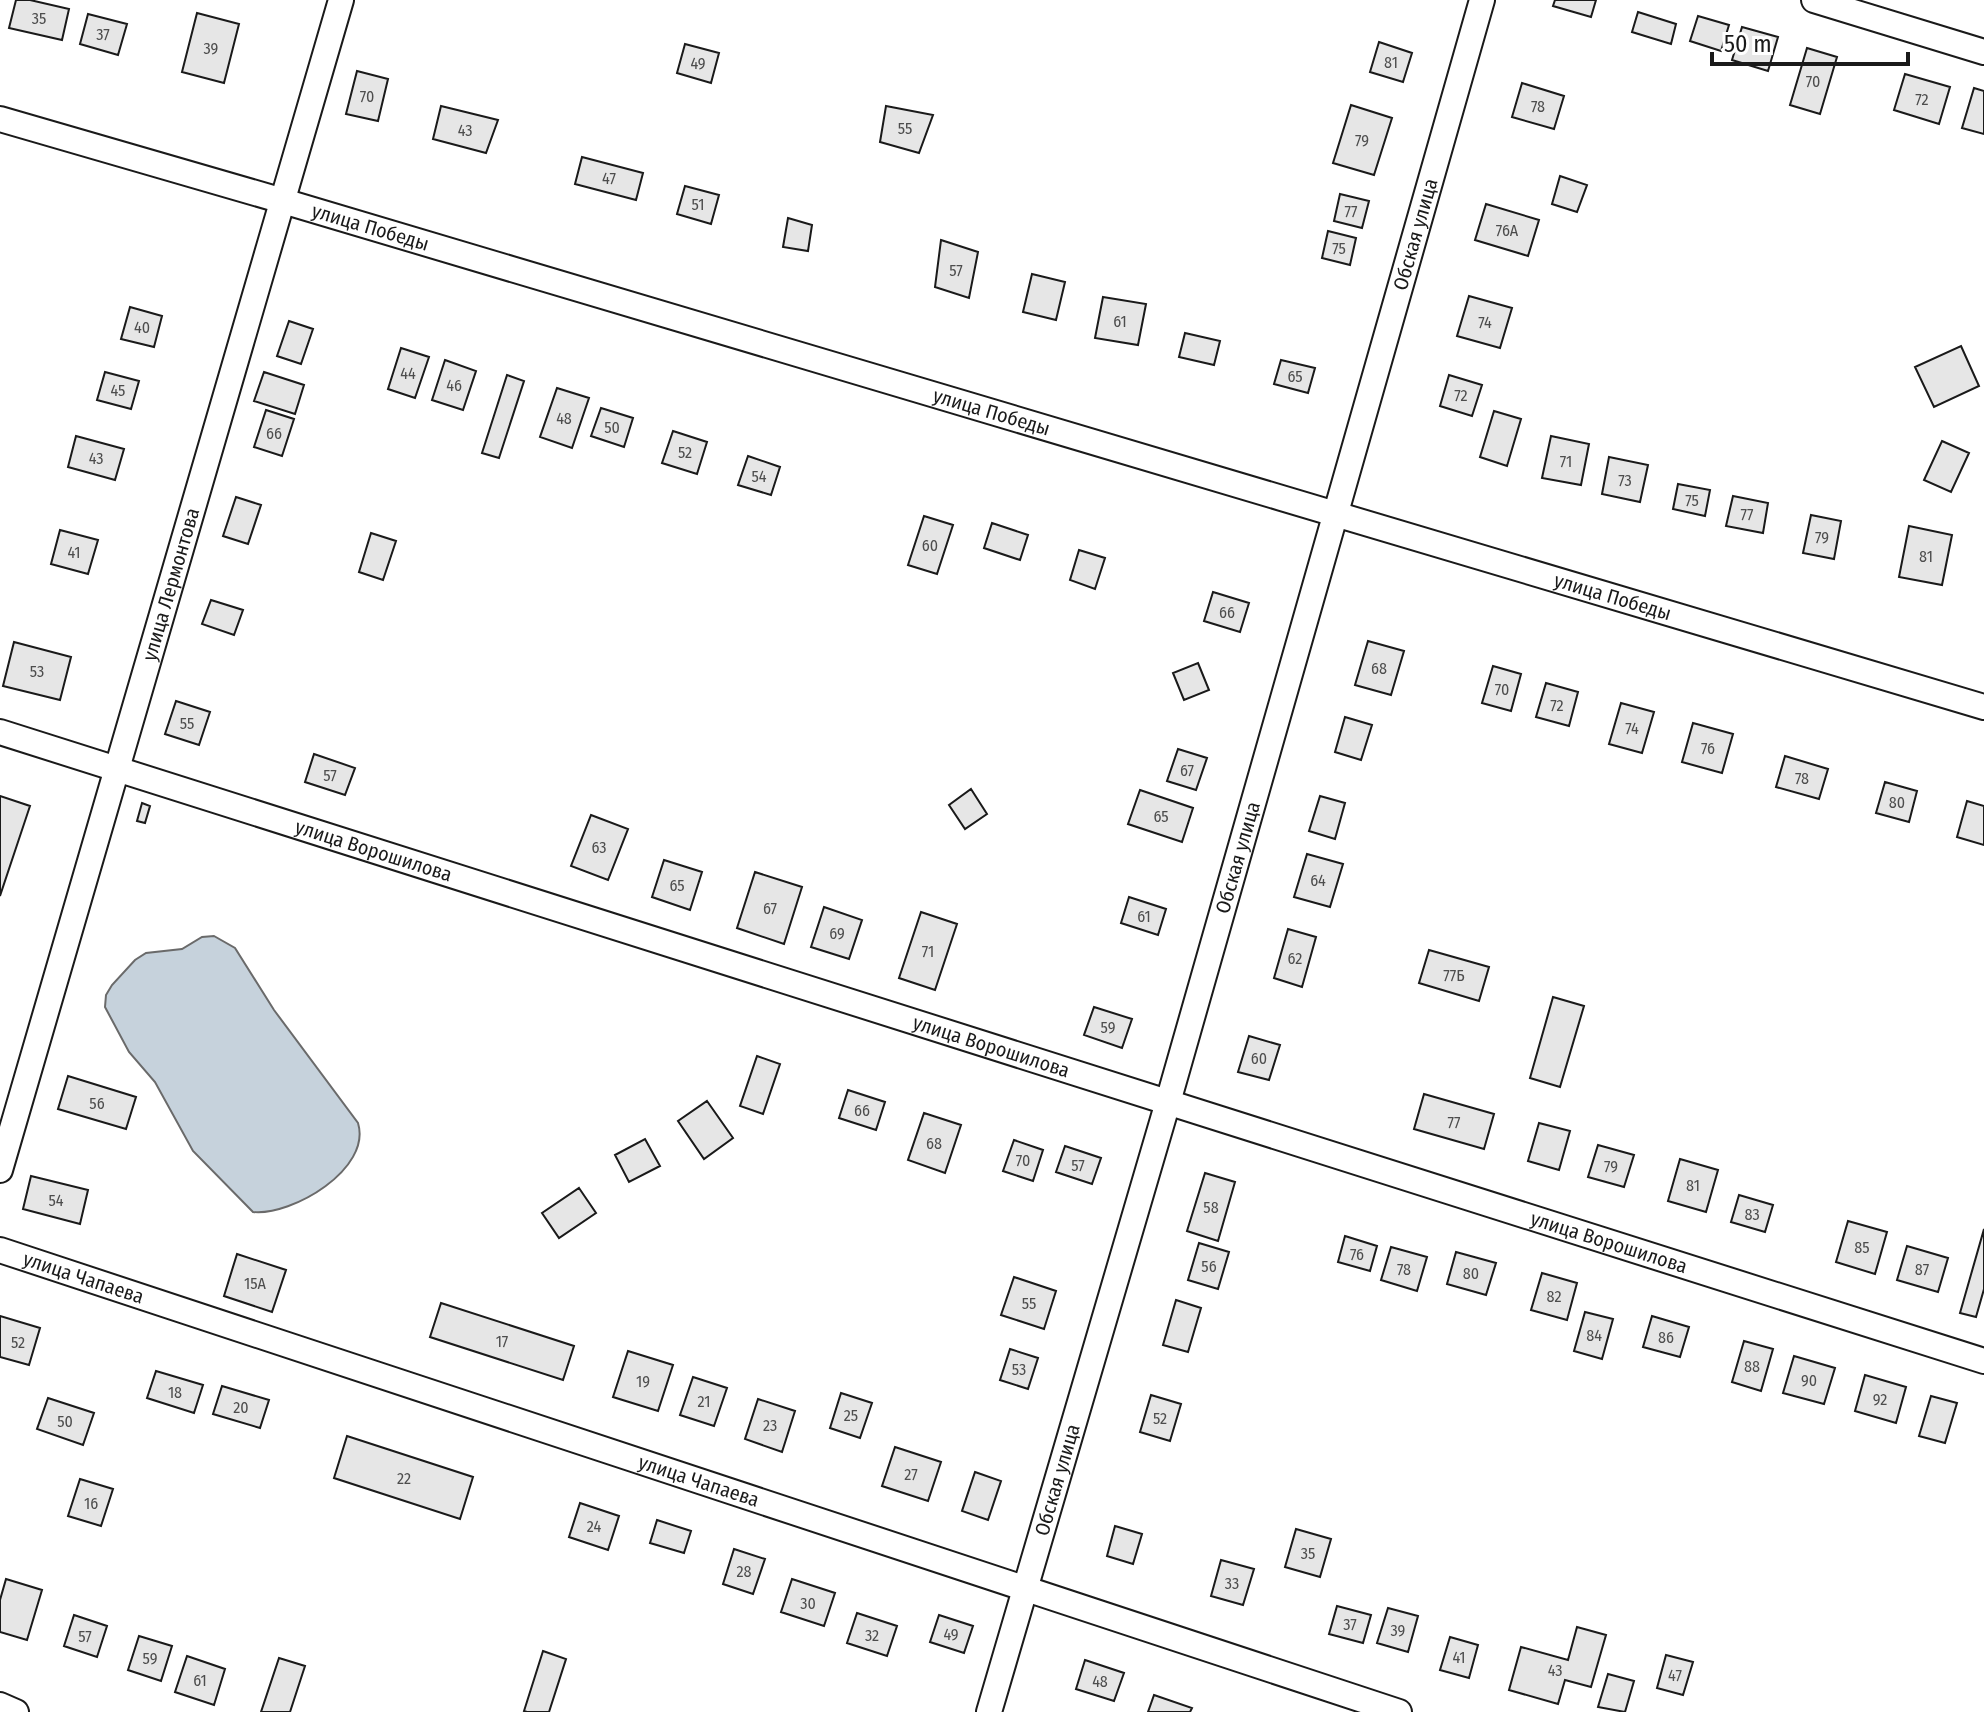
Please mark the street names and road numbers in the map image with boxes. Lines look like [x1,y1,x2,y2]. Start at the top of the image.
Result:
street label: Обская улица [1388,176,1443,293]
street label: улица Победы [309,198,432,256]
street label: улица Победы [930,383,1053,441]
street label: улица Лермонтова [137,505,204,664]
street label: улица Победы [1551,568,1674,625]
street label: Обская улица [1210,799,1265,916]
street label: улица Ворошилова [292,814,455,887]
street label: улица Ворошилова [910,1010,1073,1082]
street label: улица Ворошилова [1528,1206,1690,1278]
street label: улица Чапаева [20,1247,147,1309]
street label: Обская улица [1029,1421,1085,1538]
street label: улица Чапаева [635,1450,762,1512]

